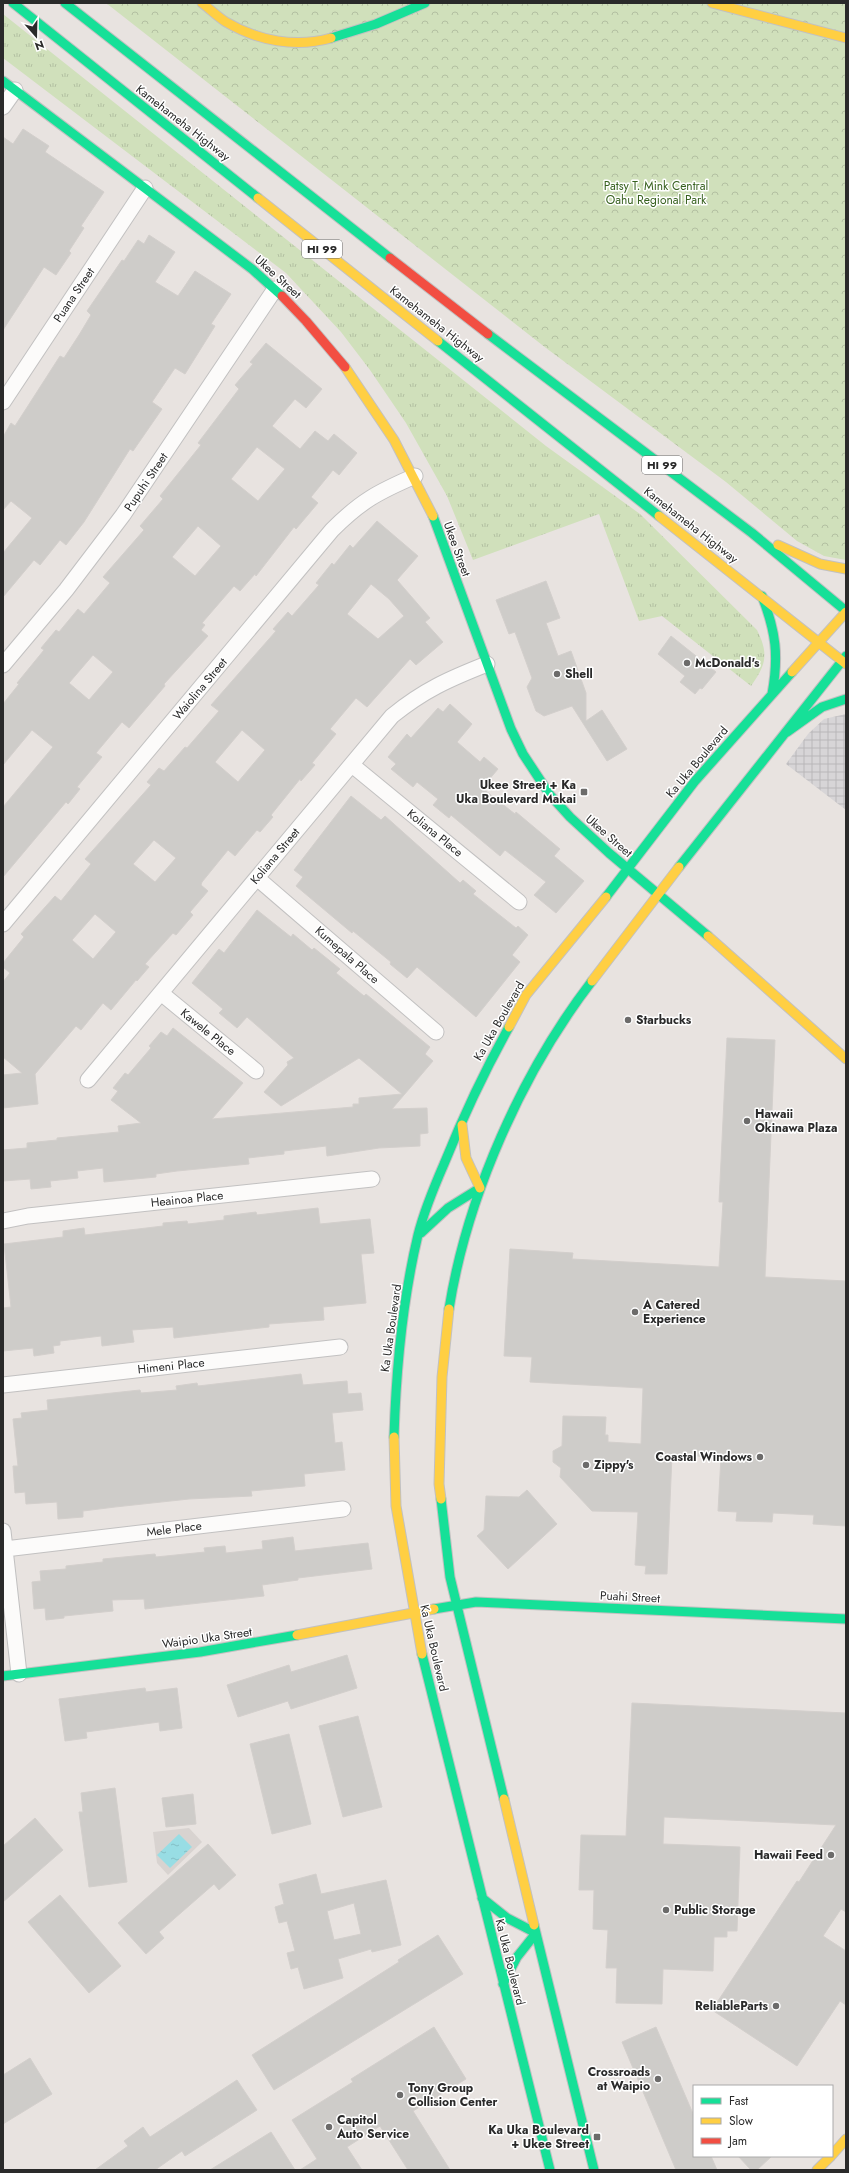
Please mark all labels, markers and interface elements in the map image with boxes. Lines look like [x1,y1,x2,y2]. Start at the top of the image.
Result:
north arrow [16,16,56,56]
text: N [33,36,46,54]
street label: Kamehameha Highway [132,80,235,166]
park label: Patsy T. Mink Central Oahu Regional Park [604,177,708,209]
road number: HI 99 [302,240,342,258]
street label: Ukee Street [251,251,305,303]
street label: Puana Street [49,264,99,326]
street label: Kamehameha Highway [386,281,489,367]
street label: Pupuhi Street [120,449,172,515]
road number: HI 99 [642,456,682,474]
street label: Kamehameha Highway [640,482,743,568]
street label: Ukee Street [439,519,475,579]
street label: Waiolina Street [169,654,231,724]
place label: McDonald's [695,654,760,672]
marker: McDonald's [682,658,692,668]
place label: Shell [565,665,593,683]
marker: Shell [552,669,562,679]
street label: Ka Uka Boulevard [662,722,732,802]
place label: Ukee Street + Ka Uka Boulevard Makai [456,776,576,808]
marker: Ukee Street + Ka Uka Boulevard Makai [579,787,589,797]
street label: Koliana Place [403,805,467,861]
street label: Ukee Street [582,810,637,862]
street label: Koliana Street [246,824,304,888]
street label: Kumepala Place [311,922,383,988]
street label: Ka Uka Boulevard [469,978,529,1064]
street label: Kawele Place [177,1004,239,1060]
place label: Starbucks [636,1011,692,1029]
marker: Starbucks [623,1015,633,1025]
place label: Hawaii Okinawa Plaza [755,1105,838,1137]
marker: Hawaii Okinawa Plaza [742,1116,752,1126]
street label: Heainoa Place [150,1186,224,1212]
street label: Ka Uka Boulevard [376,1283,406,1373]
place label: A Catered Experience [642,1296,706,1328]
marker: A Catered Experience [630,1307,640,1317]
street label: Himeni Place [137,1354,205,1378]
place label: Coastal Windows [656,1448,753,1466]
marker: Coastal Windows [755,1452,765,1462]
place label: Zippy's [594,1456,634,1474]
marker: Zippy's [581,1460,591,1470]
street label: Mele Place [145,1517,203,1541]
street label: Puahi Street [600,1586,661,1608]
street label: Ka Uka Boulevard [415,1603,453,1693]
street label: Waipio Uka Street [161,1623,253,1653]
place label: Hawaii Feed [754,1846,823,1864]
marker: Hawaii Feed [826,1850,836,1860]
place label: Public Storage [674,1901,756,1919]
marker: Public Storage [661,1905,671,1915]
street label: Ka Uka Boulevard [491,1917,529,2007]
place label: ReliableParts [695,1997,769,2015]
marker: ReliableParts [771,2001,781,2011]
place label: Crossroads at Waipio [588,2063,651,2095]
marker: Crossroads at Waipio [653,2074,663,2084]
place label: Tony Group Collision Center [408,2079,498,2111]
legend [693,2085,833,2157]
marker: Tony Group Collision Center [395,2090,405,2100]
text: Fast [729,2092,748,2110]
place label: Capitol Auto Service [336,2111,409,2143]
text: Slow [729,2112,754,2130]
place label: Ka Uka Boulevard + Ukee Street [488,2121,589,2153]
marker: Capitol Auto Service [324,2122,334,2132]
marker: Ka Uka Boulevard + Ukee Street [592,2132,602,2142]
text: Jam [727,2132,747,2150]

